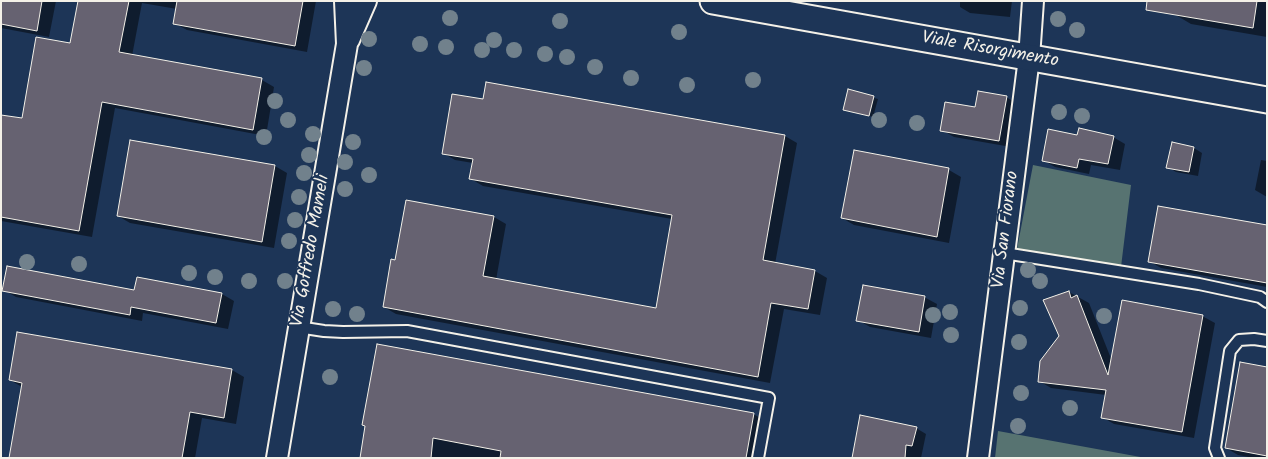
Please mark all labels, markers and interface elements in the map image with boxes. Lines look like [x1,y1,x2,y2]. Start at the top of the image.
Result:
street label: Viale Risorgimento [920,28,1060,74]
street label: Via San Fiorano [989,170,1025,290]
street label: Via Goffredo Mameli [288,173,336,329]

